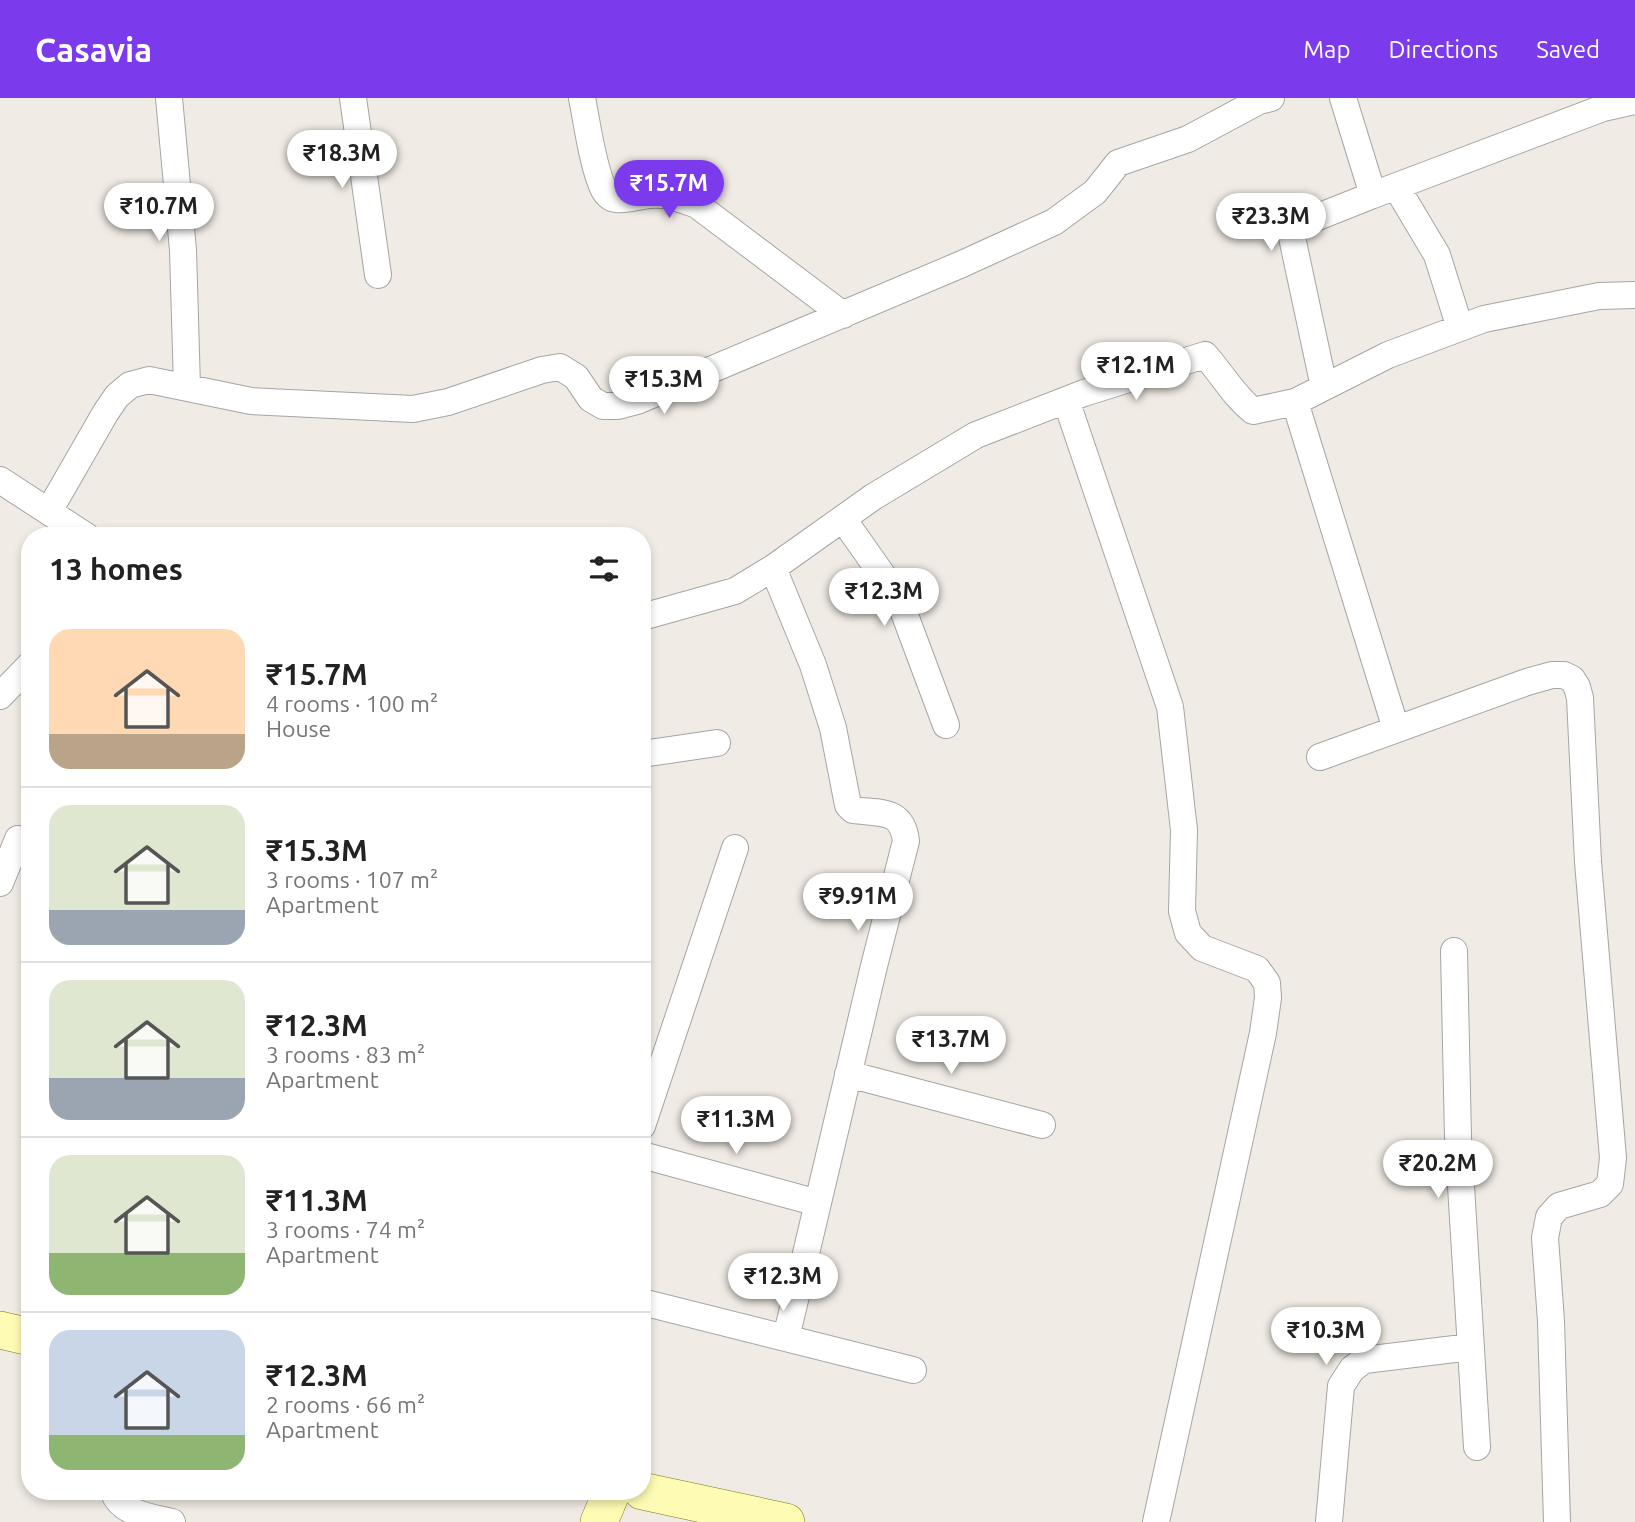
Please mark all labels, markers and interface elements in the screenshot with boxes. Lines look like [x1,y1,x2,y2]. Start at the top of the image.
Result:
text: Casavia [35,31,152,68]
text: Map [1303,36,1350,63]
text: Directions [1388,36,1498,63]
text: Saved [1536,36,1600,63]
pin: ₹18.3M [285,130,399,190]
text: ₹18.3M [303,140,381,165]
pin: ₹15.7M [612,160,726,220]
text: ₹15.7M [630,170,708,195]
pin: ₹10.7M [102,184,216,243]
text: ₹10.7M [120,193,198,218]
pin: ₹23.3M [1214,194,1328,253]
text: ₹23.3M [1232,203,1310,228]
pin: ₹12.1M [1079,342,1193,402]
text: ₹12.1M [1097,352,1175,377]
pin: ₹15.3M [607,356,721,416]
text: ₹15.3M [625,366,703,391]
icon: filters [585,550,623,588]
text: 13 homes [49,552,183,586]
pin: ₹12.3M [827,568,941,628]
text: ₹12.3M [845,578,923,603]
icon: home [105,657,189,741]
text: ₹15.7M [266,657,368,691]
text: 4 rooms · 100 m² [266,691,438,716]
text: House [266,716,331,741]
icon: home [105,833,189,917]
text: ₹15.3M [266,833,368,867]
text: 3 rooms · 107 m² [266,867,438,892]
pin: ₹9.91M [801,874,915,933]
text: ₹9.91M [819,883,897,908]
text: Apartment [266,892,379,917]
icon: home [105,1008,189,1092]
text: ₹12.3M [266,1008,368,1042]
pin: ₹13.7M [894,1016,1008,1076]
text: ₹13.7M [912,1026,990,1051]
text: 3 rooms · 83 m² [266,1042,425,1067]
text: Apartment [266,1067,379,1092]
pin: ₹11.3M [679,1096,793,1156]
text: ₹11.3M [697,1106,775,1131]
pin: ₹20.2M [1381,1140,1495,1200]
text: ₹20.2M [1399,1150,1477,1175]
icon: home [105,1183,189,1267]
text: ₹11.3M [266,1183,368,1217]
text: 3 rooms · 74 m² [266,1217,425,1242]
text: Apartment [266,1242,379,1267]
pin: ₹12.3M [726,1254,840,1313]
text: ₹12.3M [744,1263,822,1288]
pin: ₹10.3M [1269,1308,1383,1367]
text: ₹10.3M [1287,1317,1365,1342]
icon: home [105,1358,189,1442]
text: ₹12.3M [266,1358,368,1392]
text: 2 rooms · 66 m² [266,1392,425,1417]
text: Apartment [266,1417,379,1442]

